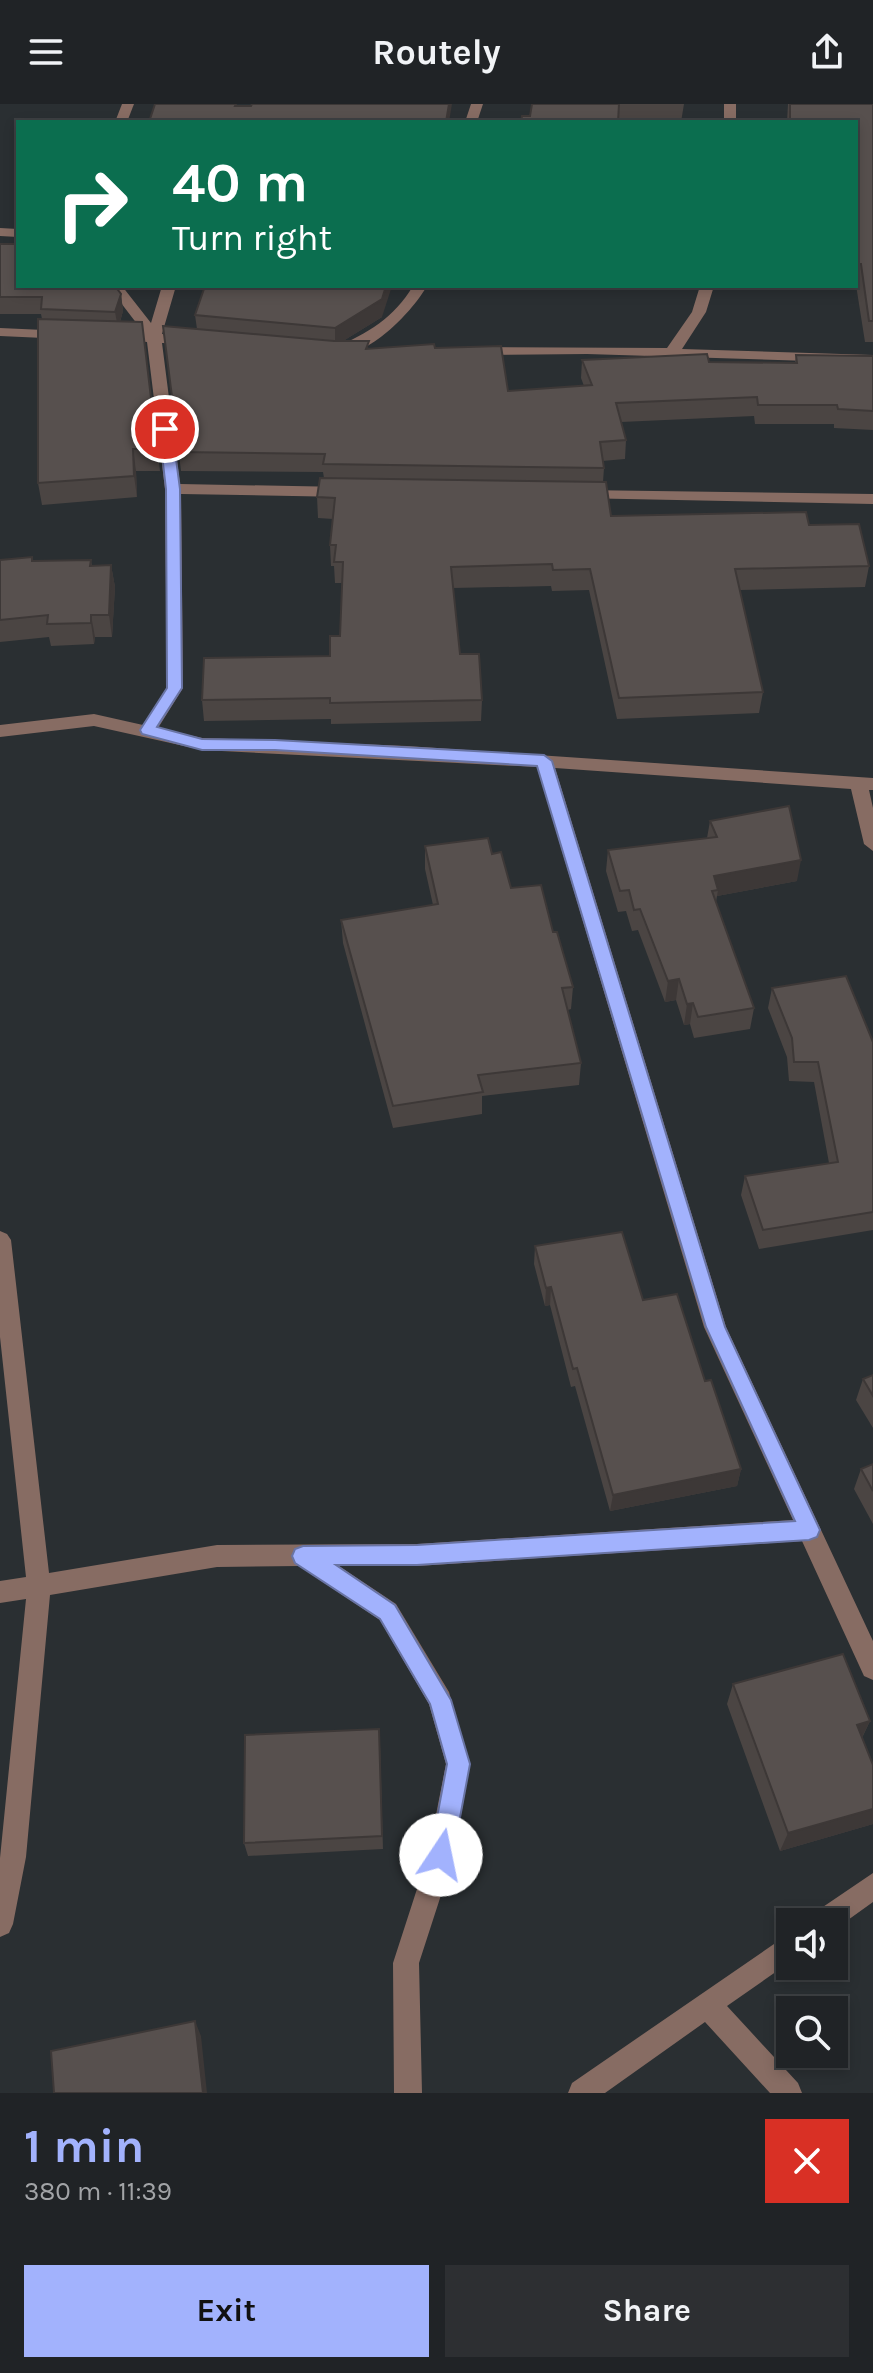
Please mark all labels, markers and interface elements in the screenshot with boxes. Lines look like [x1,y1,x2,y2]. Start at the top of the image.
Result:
icon: menu [24,30,68,74]
icon: share [805,30,849,74]
text: Routely [372,31,501,73]
text: 40 m [172,150,308,215]
icon: right [40,152,144,256]
text: Turn right [172,217,332,259]
pin [131,395,199,463]
icon: arrive [143,407,187,451]
position arrow [399,1813,483,1897]
map controls [776,1908,848,2068]
button: sound [776,1908,848,1980]
button: search [776,1996,848,2068]
text: 1 min [24,2118,144,2174]
button: close [765,2119,849,2203]
text: 380 m · 11:39 [24,2176,172,2207]
button: Exit [24,2265,429,2357]
button: Share [445,2265,849,2357]

